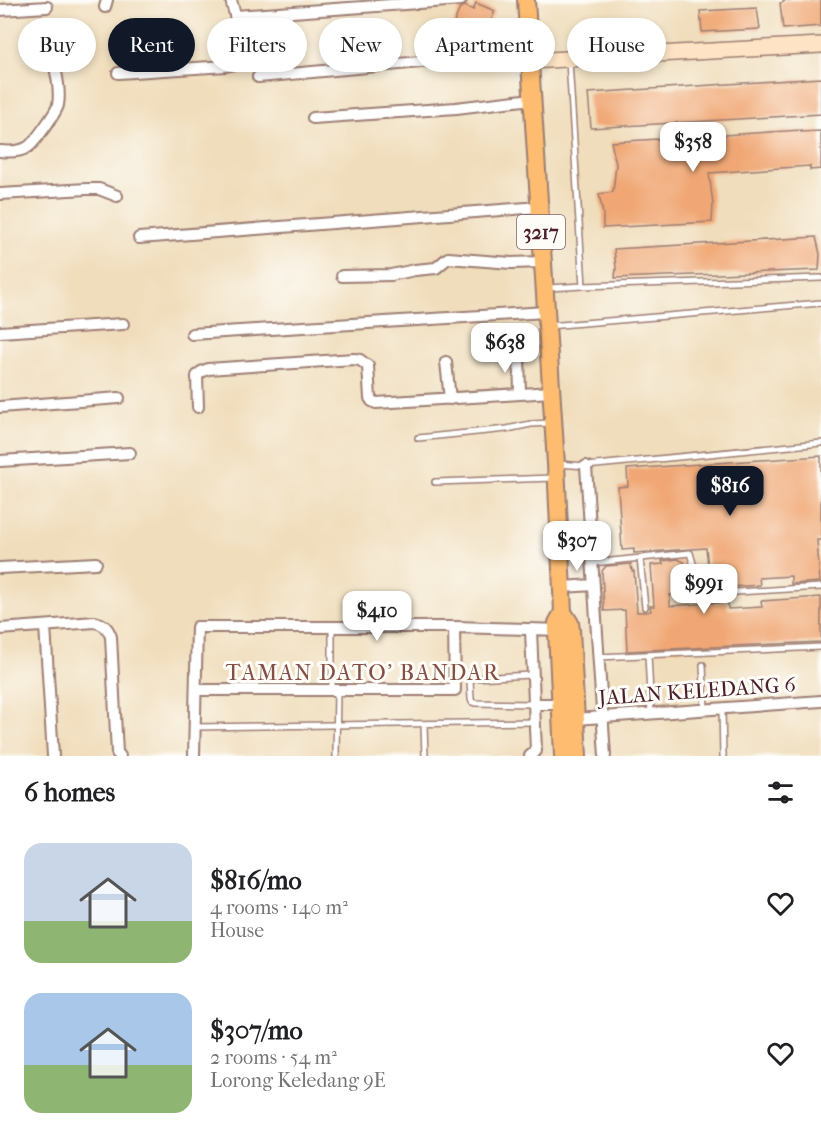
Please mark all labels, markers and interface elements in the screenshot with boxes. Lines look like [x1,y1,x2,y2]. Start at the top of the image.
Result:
chip: Buy [18,18,96,72]
chip: Rent [108,18,195,72]
chip: Filters [207,18,307,72]
chip: New [319,18,402,72]
chip: Apartment [414,18,555,72]
chip: House [567,18,666,72]
pin: $358 [657,122,729,173]
text: $358 [674,130,712,153]
road number: 3217 [517,215,565,249]
pin: $638 [469,323,541,374]
text: $638 [485,331,525,354]
pin: $816 [694,466,766,517]
text: $816 [711,474,749,497]
pin: $307 [541,521,613,572]
text: $307 [557,529,597,552]
pin: $991 [668,564,740,615]
text: $991 [684,572,724,595]
pin: $410 [341,591,413,642]
text: $410 [357,599,397,622]
district label: TAMAN DATO' BANDAR [226,660,500,686]
street label: JALAN KELEDANG 6 [596,672,797,710]
icon: filters [764,776,797,809]
text: 6 homes [24,777,115,808]
text: $816/mo [210,865,302,896]
icon: home [72,867,144,939]
icon: heart [764,887,797,920]
text: 4 rooms · 140 m² [210,896,348,919]
text: House [210,919,264,942]
text: $307/mo [210,1015,303,1046]
icon: home [72,1017,144,1089]
icon: heart [764,1037,797,1070]
text: 2 rooms · 54 m² [210,1046,337,1069]
text: Lorong Keledang 9E [210,1069,386,1092]

